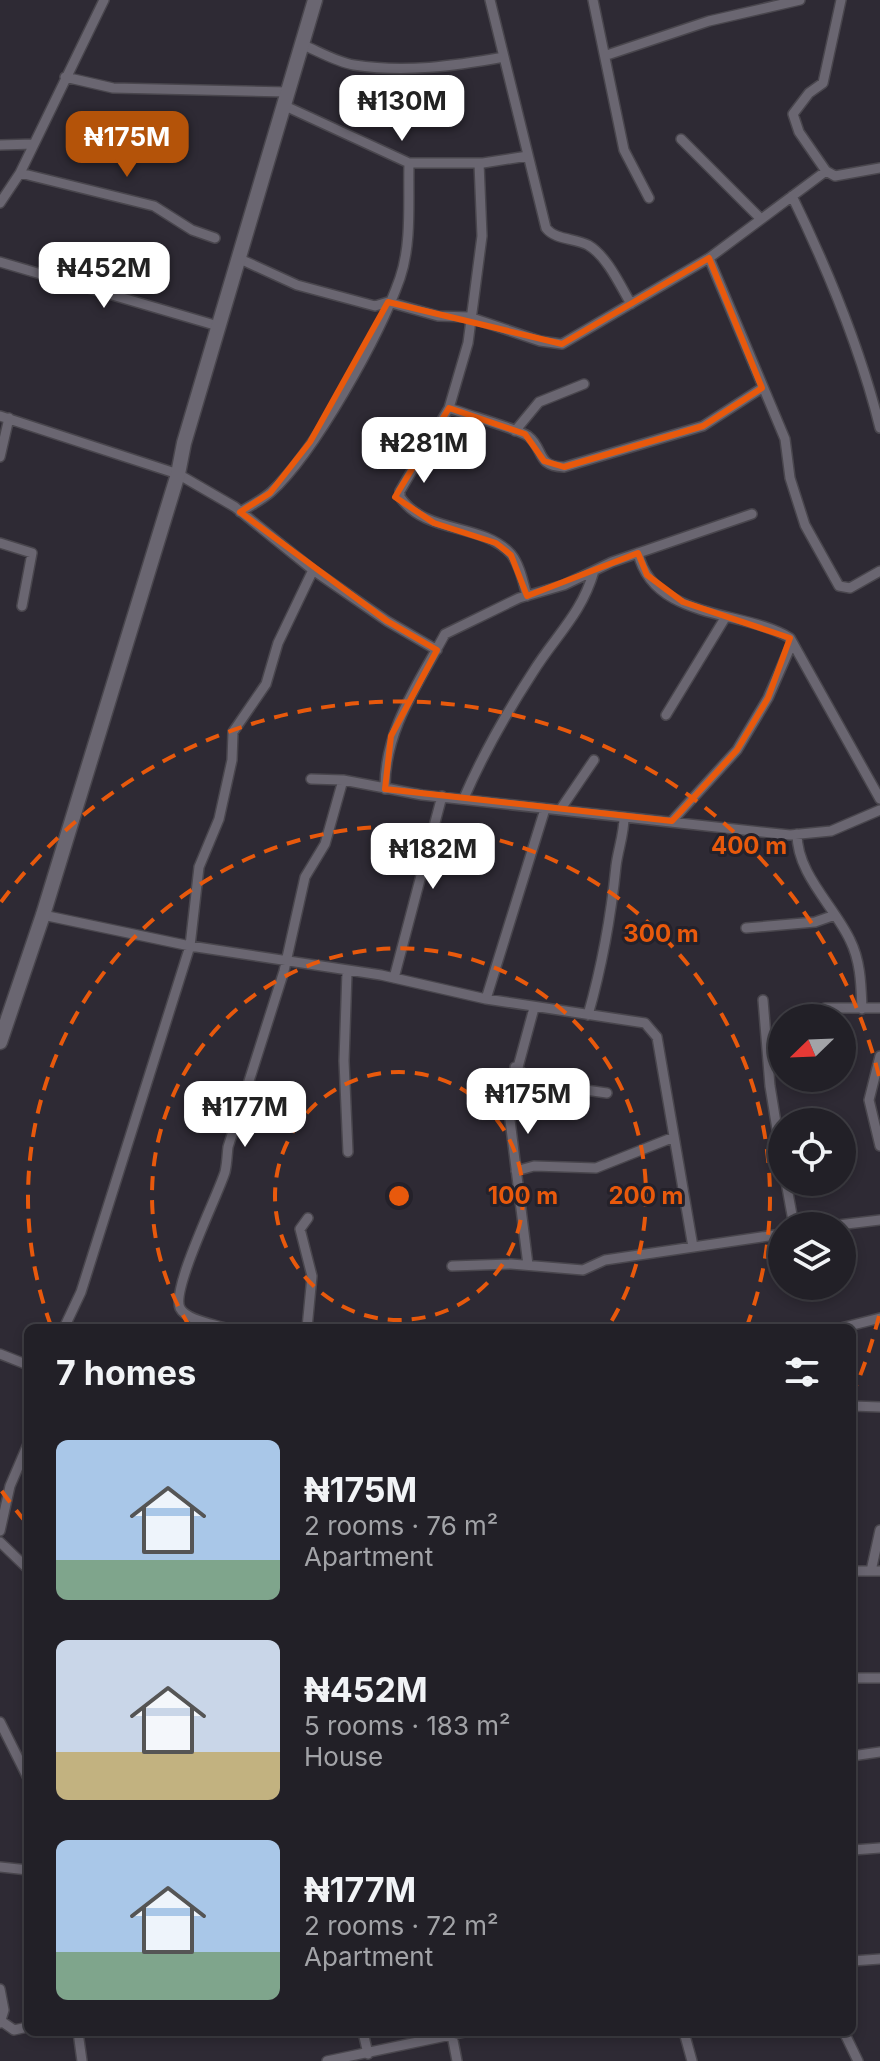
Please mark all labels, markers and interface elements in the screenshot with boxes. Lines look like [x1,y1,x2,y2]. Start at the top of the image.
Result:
pin: ₦130M [346,75,458,143]
text: ₦130M [357,85,447,116]
pin: ₦175M [71,111,183,179]
text: ₦175M [84,121,170,152]
pin: ₦452M [48,242,160,310]
text: ₦452M [57,252,151,283]
pin: ₦281M [368,417,480,485]
text: ₦281M [380,427,468,458]
pin: ₦182M [377,823,489,891]
text: 400 m [711,831,787,860]
text: ₦182M [389,833,477,864]
text: 300 m [623,919,699,948]
north arrow [768,1004,856,1092]
map controls [768,1004,856,1300]
pin: ₦175M [472,1068,584,1136]
text: ₦175M [485,1078,571,1109]
pin: ₦177M [189,1081,301,1149]
text: ₦177M [202,1091,288,1122]
button: locate [768,1108,856,1196]
text: 100 m [488,1181,558,1210]
text: 200 m [608,1181,684,1210]
centre of rings [385,1182,413,1210]
button: layers [768,1212,856,1300]
icon: filters [780,1350,824,1394]
text: 7 homes [56,1352,196,1393]
text: ₦175M [304,1469,417,1510]
icon: home [120,1472,216,1568]
text: 2 rooms · 76 m² [304,1510,498,1541]
text: Apartment [304,1541,433,1572]
text: ₦452M [304,1669,428,1710]
icon: home [120,1672,216,1768]
text: 5 rooms · 183 m² [304,1710,511,1741]
text: House [304,1741,383,1772]
text: ₦177M [304,1869,416,1910]
icon: home [120,1872,216,1968]
text: 2 rooms · 72 m² [304,1910,498,1941]
text: Apartment [304,1941,433,1972]

